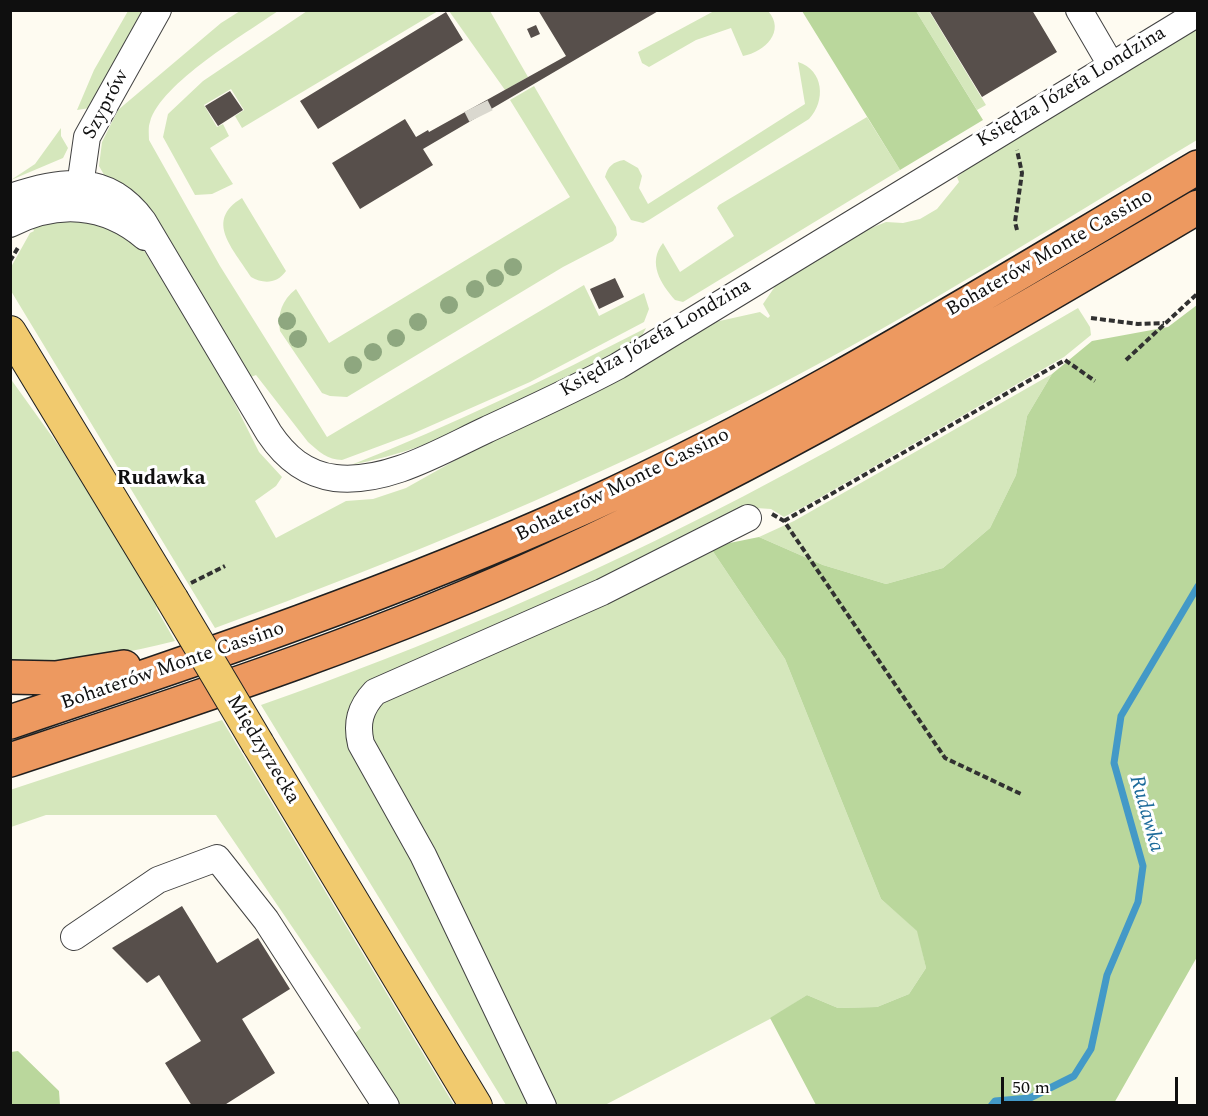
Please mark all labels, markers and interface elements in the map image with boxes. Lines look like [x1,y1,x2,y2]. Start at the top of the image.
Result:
street label: Księdza Józefa Londzina [973,22,1171,154]
street label: Szyprów [79,66,135,144]
street label: Bohaterów Monte Cassino [942,185,1158,323]
street label: Księdza Józefa Londzina [556,275,756,403]
street label: Bohaterów Monte Cassino [512,424,734,548]
district label: Rudawka [116,467,206,493]
street label: Bohaterów Monte Cassino [58,617,288,717]
street label: Międzyrzecka [220,691,304,809]
water label: Rudawka [1122,773,1168,855]
scale bar [1004,1065,1181,1103]
text: 50 m [1012,1074,1050,1101]

